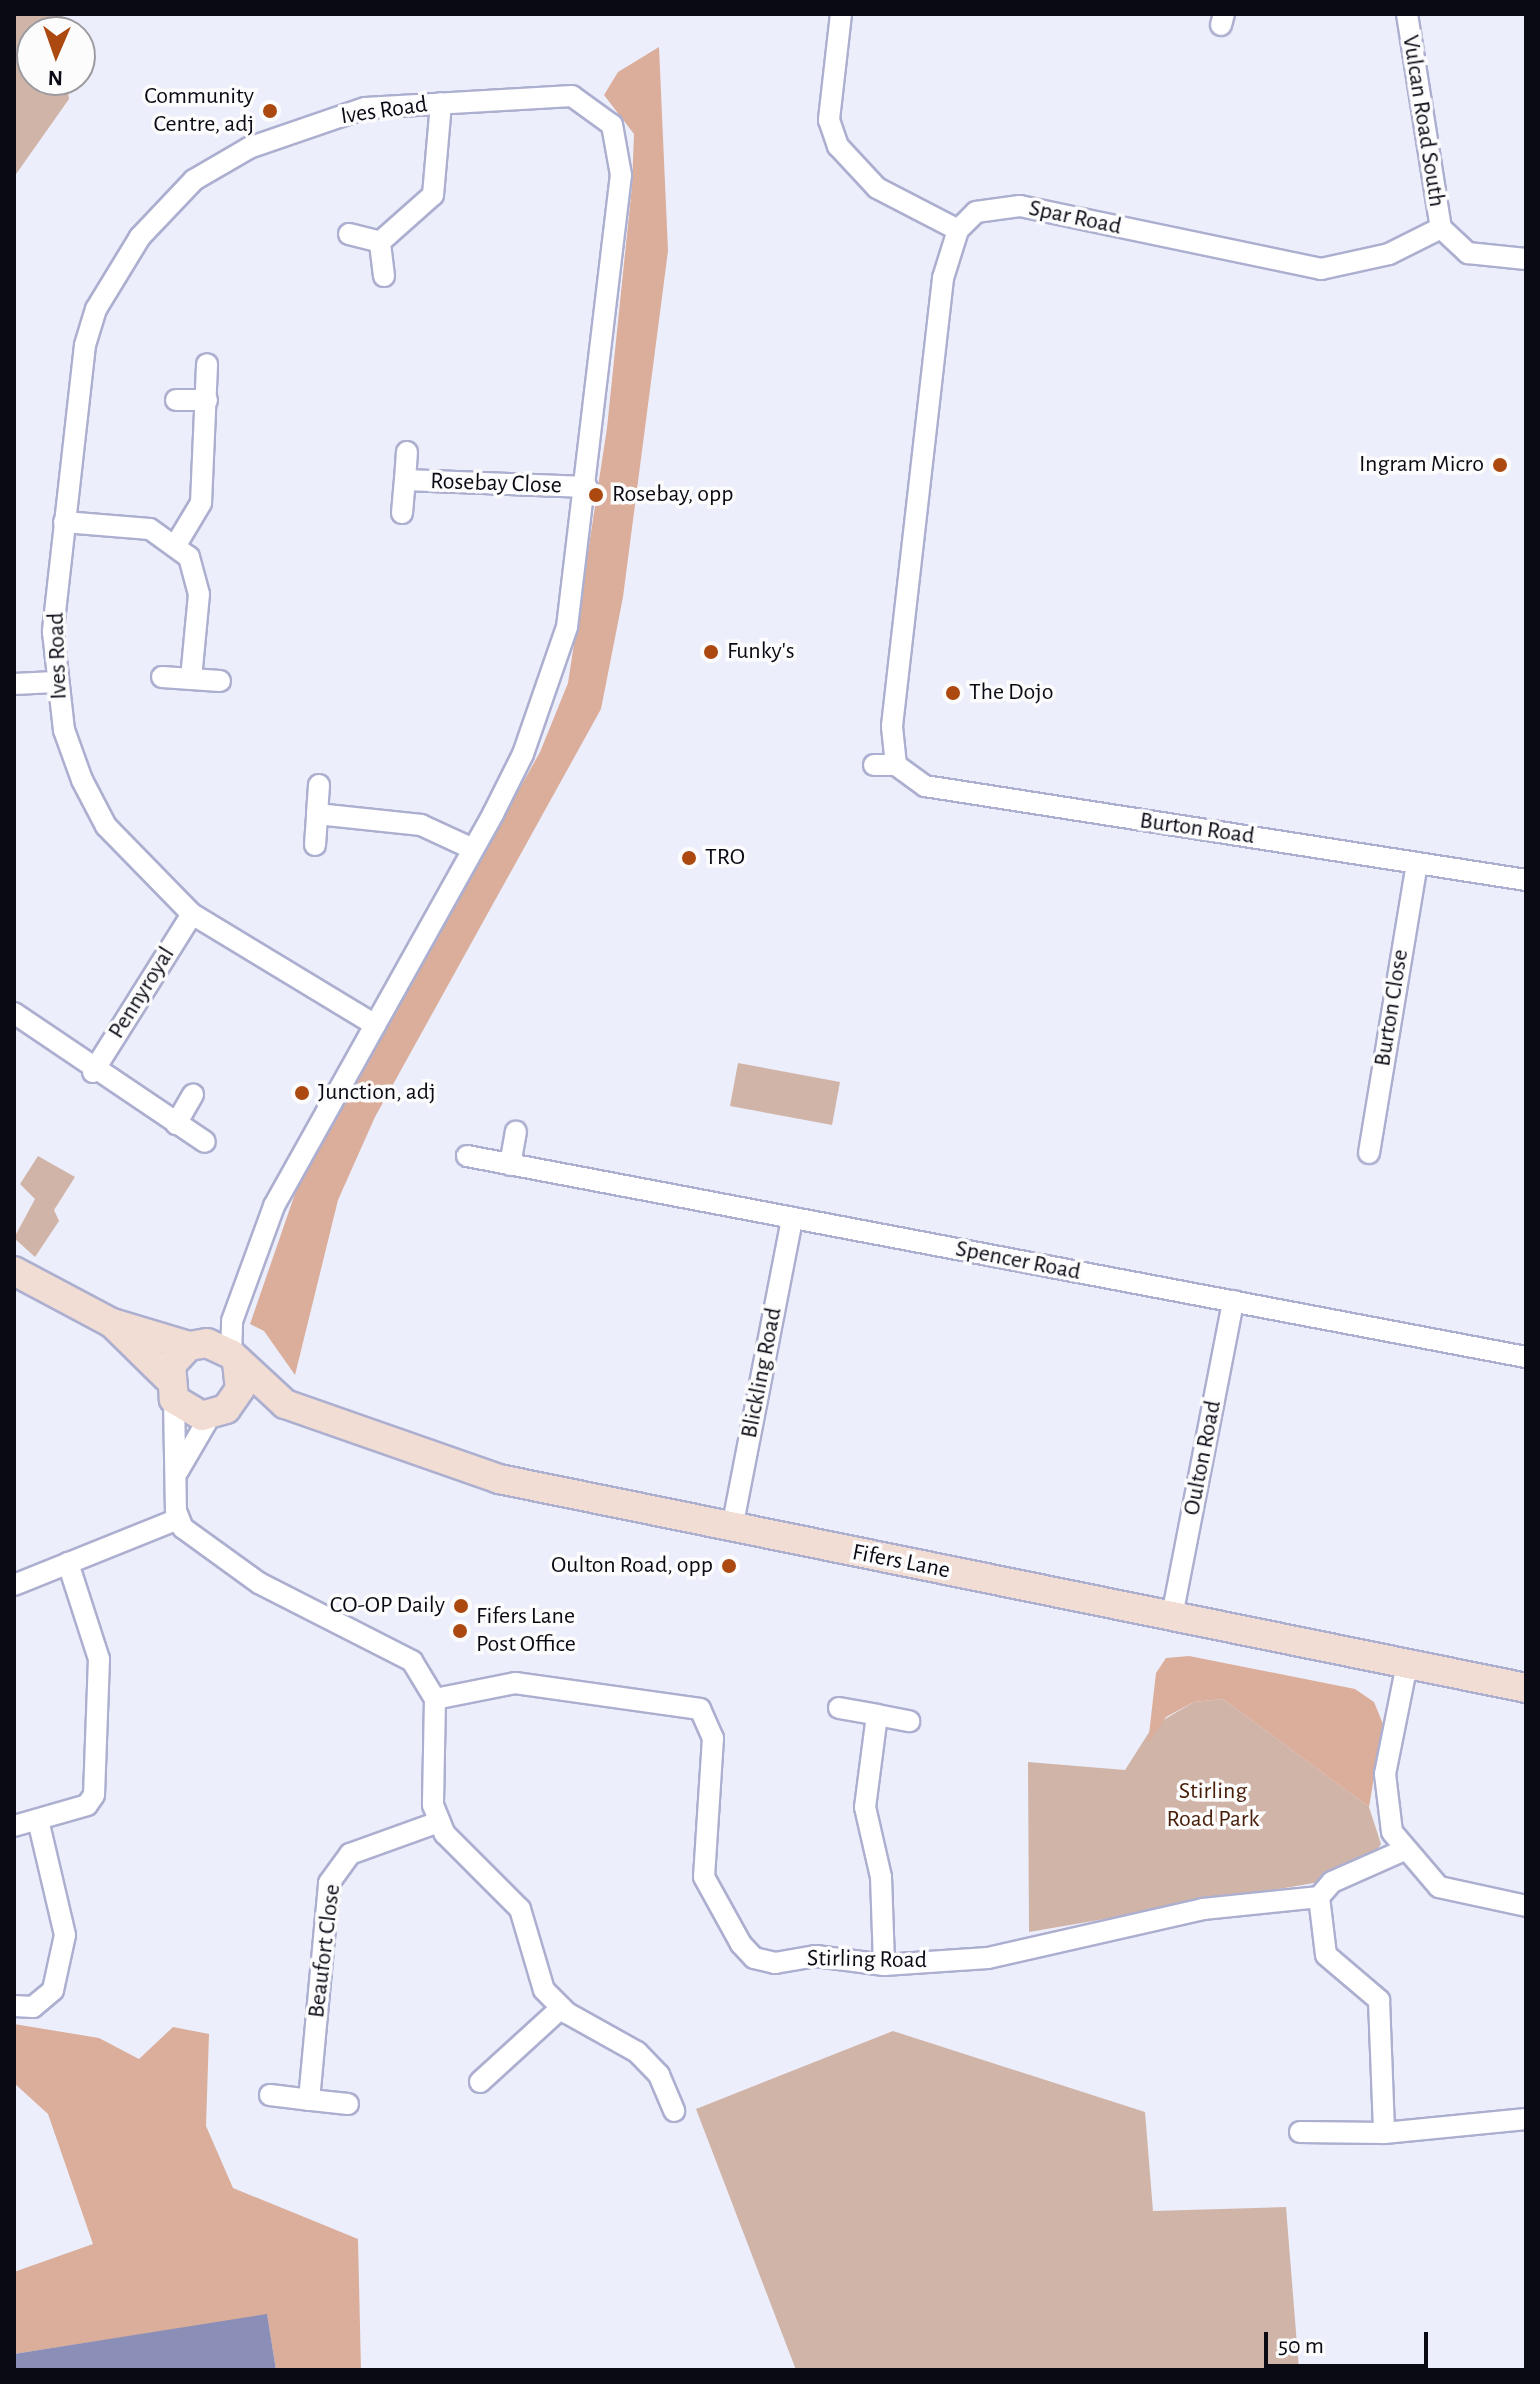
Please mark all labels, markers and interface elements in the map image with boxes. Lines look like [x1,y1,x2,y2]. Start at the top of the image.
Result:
north arrow [16,16,96,96]
street label: Vulcan Road South [1395,33,1451,209]
text: N [47,67,63,89]
place label: Community Centre, adj [144,83,254,139]
street label: Ives Road [339,91,429,131]
marker: Community Centre, adj [261,102,279,120]
street label: Spar Road [1026,194,1124,242]
place label: Ingram Micro [1359,451,1484,479]
marker: Ingram Micro [1491,456,1509,474]
street label: Rosebay Close [430,467,562,501]
place label: Rosebay, opp [612,481,734,509]
marker: Rosebay, opp [587,486,605,504]
street label: Ives Road [42,612,74,700]
place label: Funky's [727,638,795,666]
marker: Funky's [702,643,720,661]
place label: The Dojo [969,679,1053,707]
marker: The Dojo [944,684,962,702]
street label: Burton Road [1138,807,1256,851]
place label: TRO [705,844,745,872]
marker: TRO [680,849,698,867]
street label: Pennyroyal [103,942,181,1044]
street label: Burton Close [1369,947,1415,1069]
place label: Junction, adj [318,1079,436,1107]
marker: Junction, adj [293,1084,311,1102]
street label: Spencer Road [953,1235,1083,1287]
street label: Blickling Road [735,1305,789,1441]
street label: Oulton Road [1178,1398,1228,1518]
street label: Fifers Lane [850,1538,952,1586]
place label: Oulton Road, opp [551,1552,713,1580]
marker: Oulton Road, opp [720,1557,738,1575]
place label: CO-OP Daily [330,1592,445,1620]
marker: CO-OP Daily [452,1597,470,1615]
place label: Fifers Lane Post Office [476,1603,576,1659]
marker: Fifers Lane Post Office [451,1622,469,1640]
park label: Stirling Road Park [1166,1778,1260,1834]
street label: Beaufort Close [303,1882,347,2020]
street label: Stirling Road [807,1945,927,1975]
scale bar [1268,2316,1432,2366]
text: 50 m [1278,2334,1324,2358]

